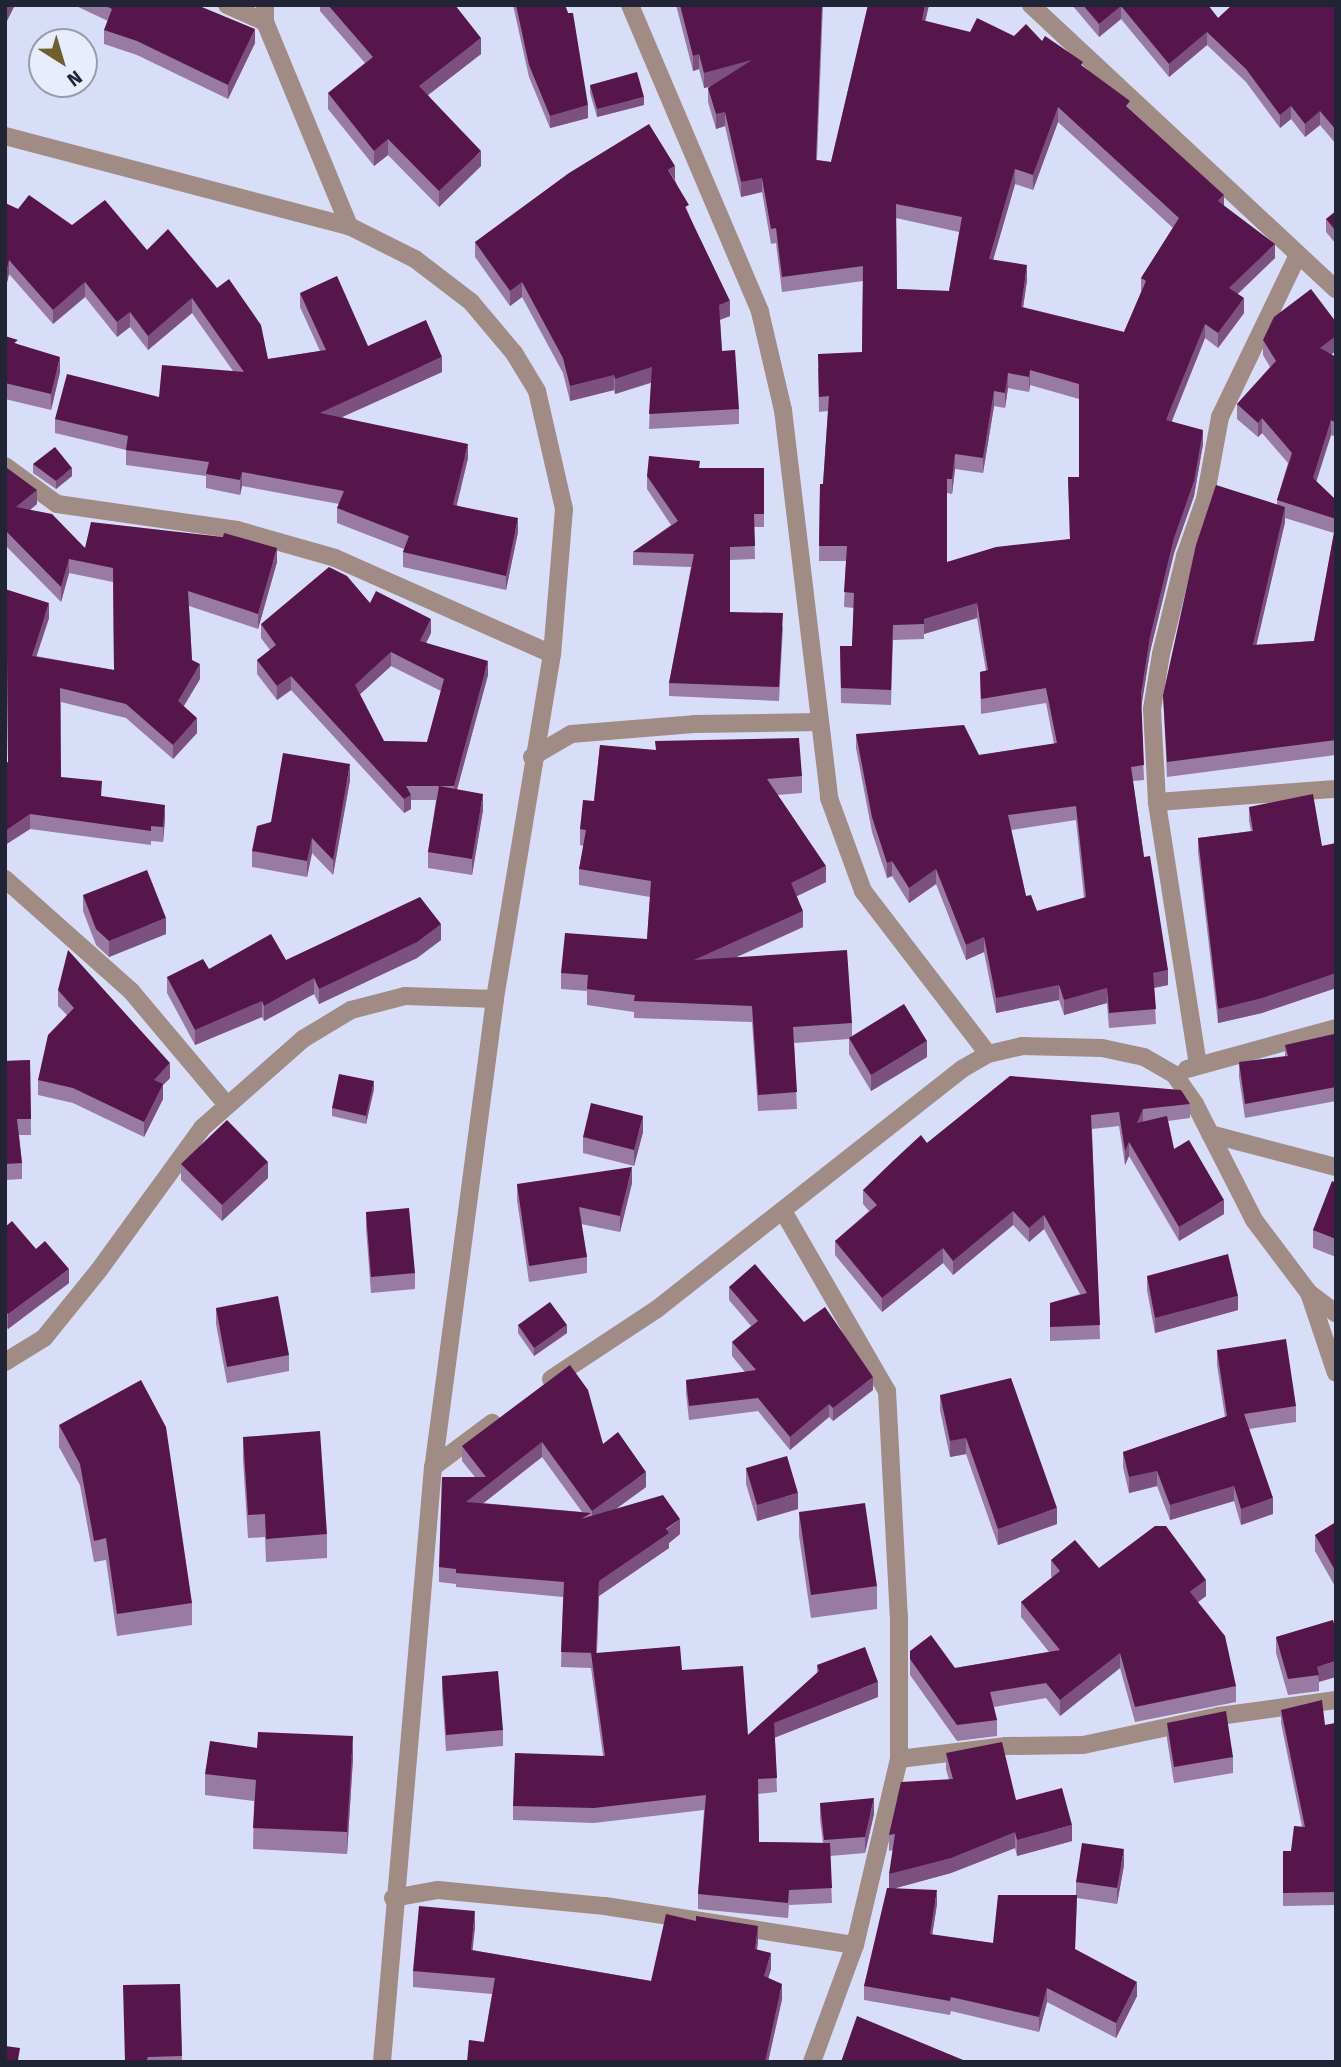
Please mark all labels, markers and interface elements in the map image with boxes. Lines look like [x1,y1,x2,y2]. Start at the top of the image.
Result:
north arrow [28,28,98,98]
text: N [63,66,87,92]

